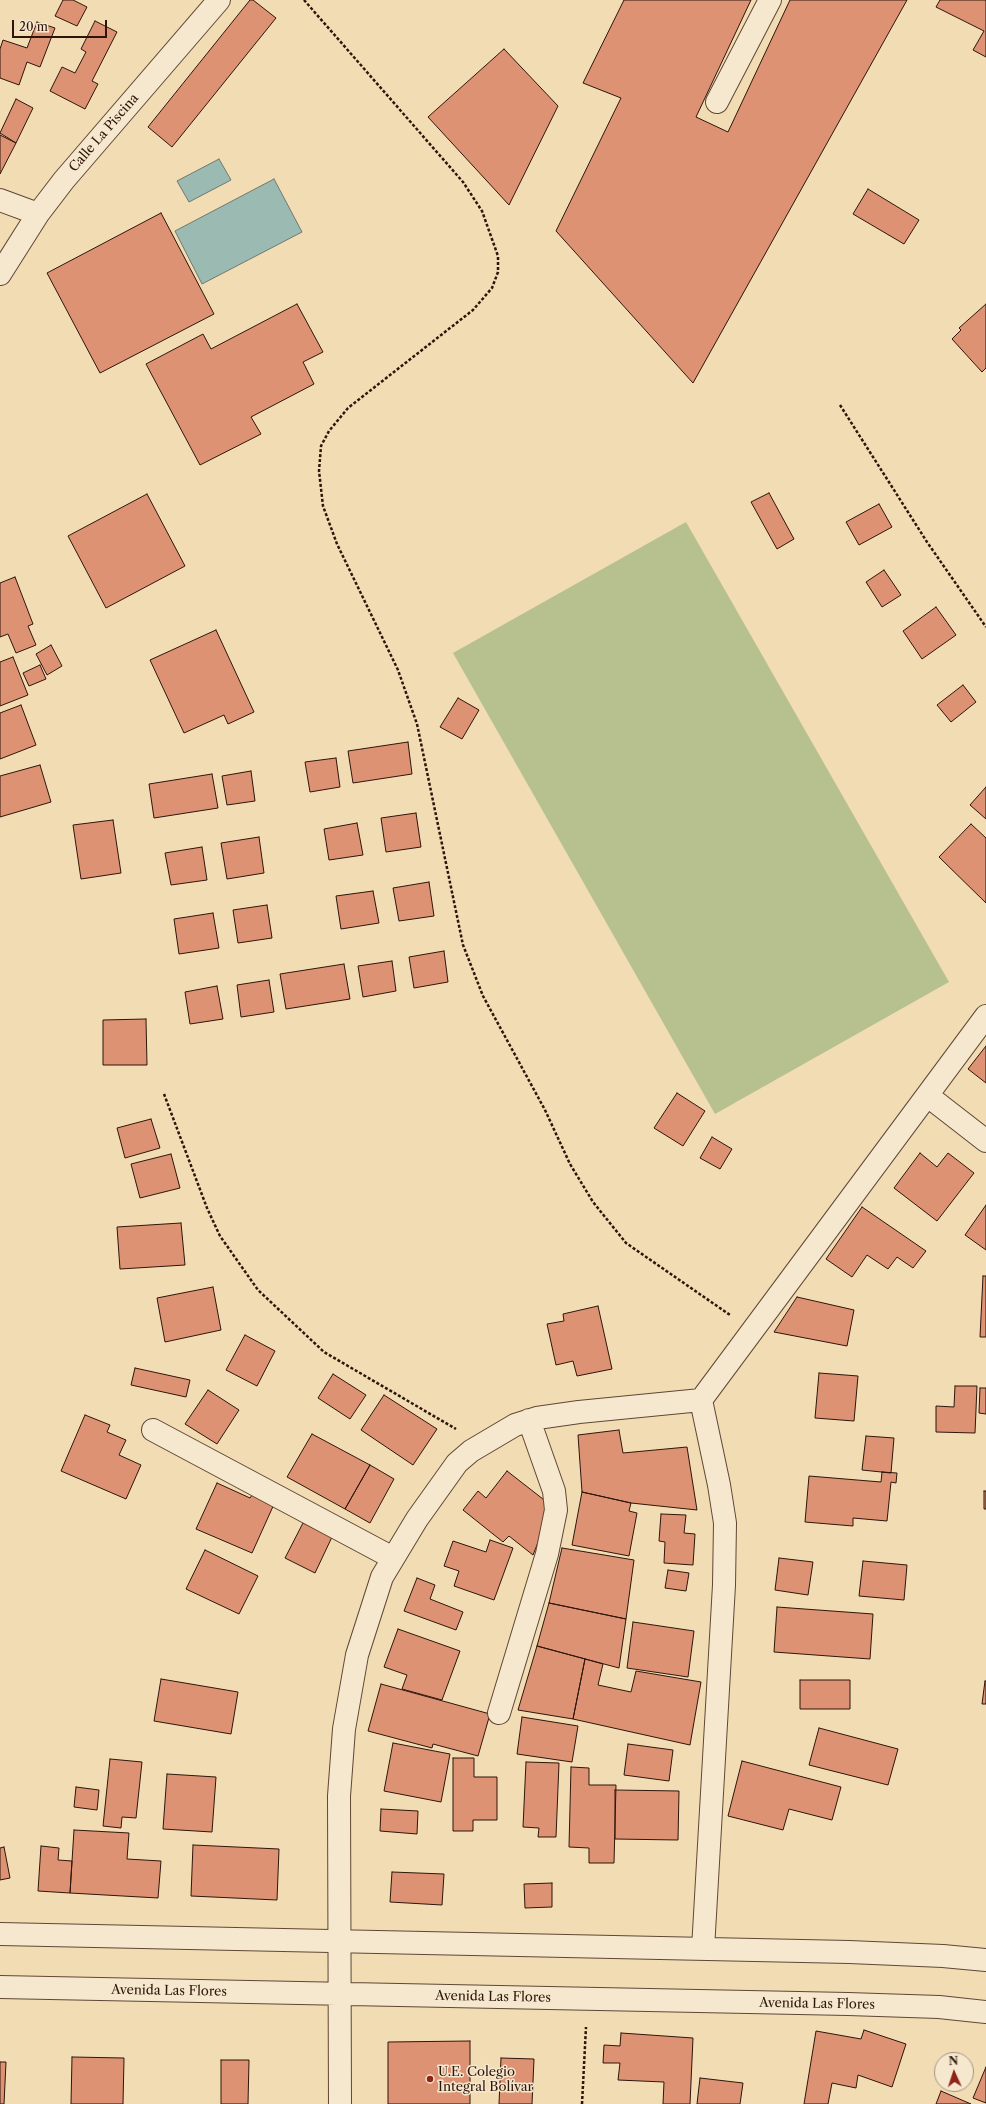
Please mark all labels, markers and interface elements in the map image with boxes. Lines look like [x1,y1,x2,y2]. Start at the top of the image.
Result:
scale bar [14,12,109,38]
text: 20 m [19,19,48,34]
street label: Calle La Piscina [66,91,142,175]
street label: Avenida Las Flores [111,1982,227,2000]
street label: Avenida Las Flores [435,1988,551,2006]
street label: Avenida Las Flores [759,1995,875,2013]
north arrow [934,2052,974,2092]
text: N [948,2054,959,2068]
place label: U.E. Colegio Integral Bolívar [438,2064,533,2095]
marker: U.E. Colegio Integral Bolívar [425,2074,435,2084]

